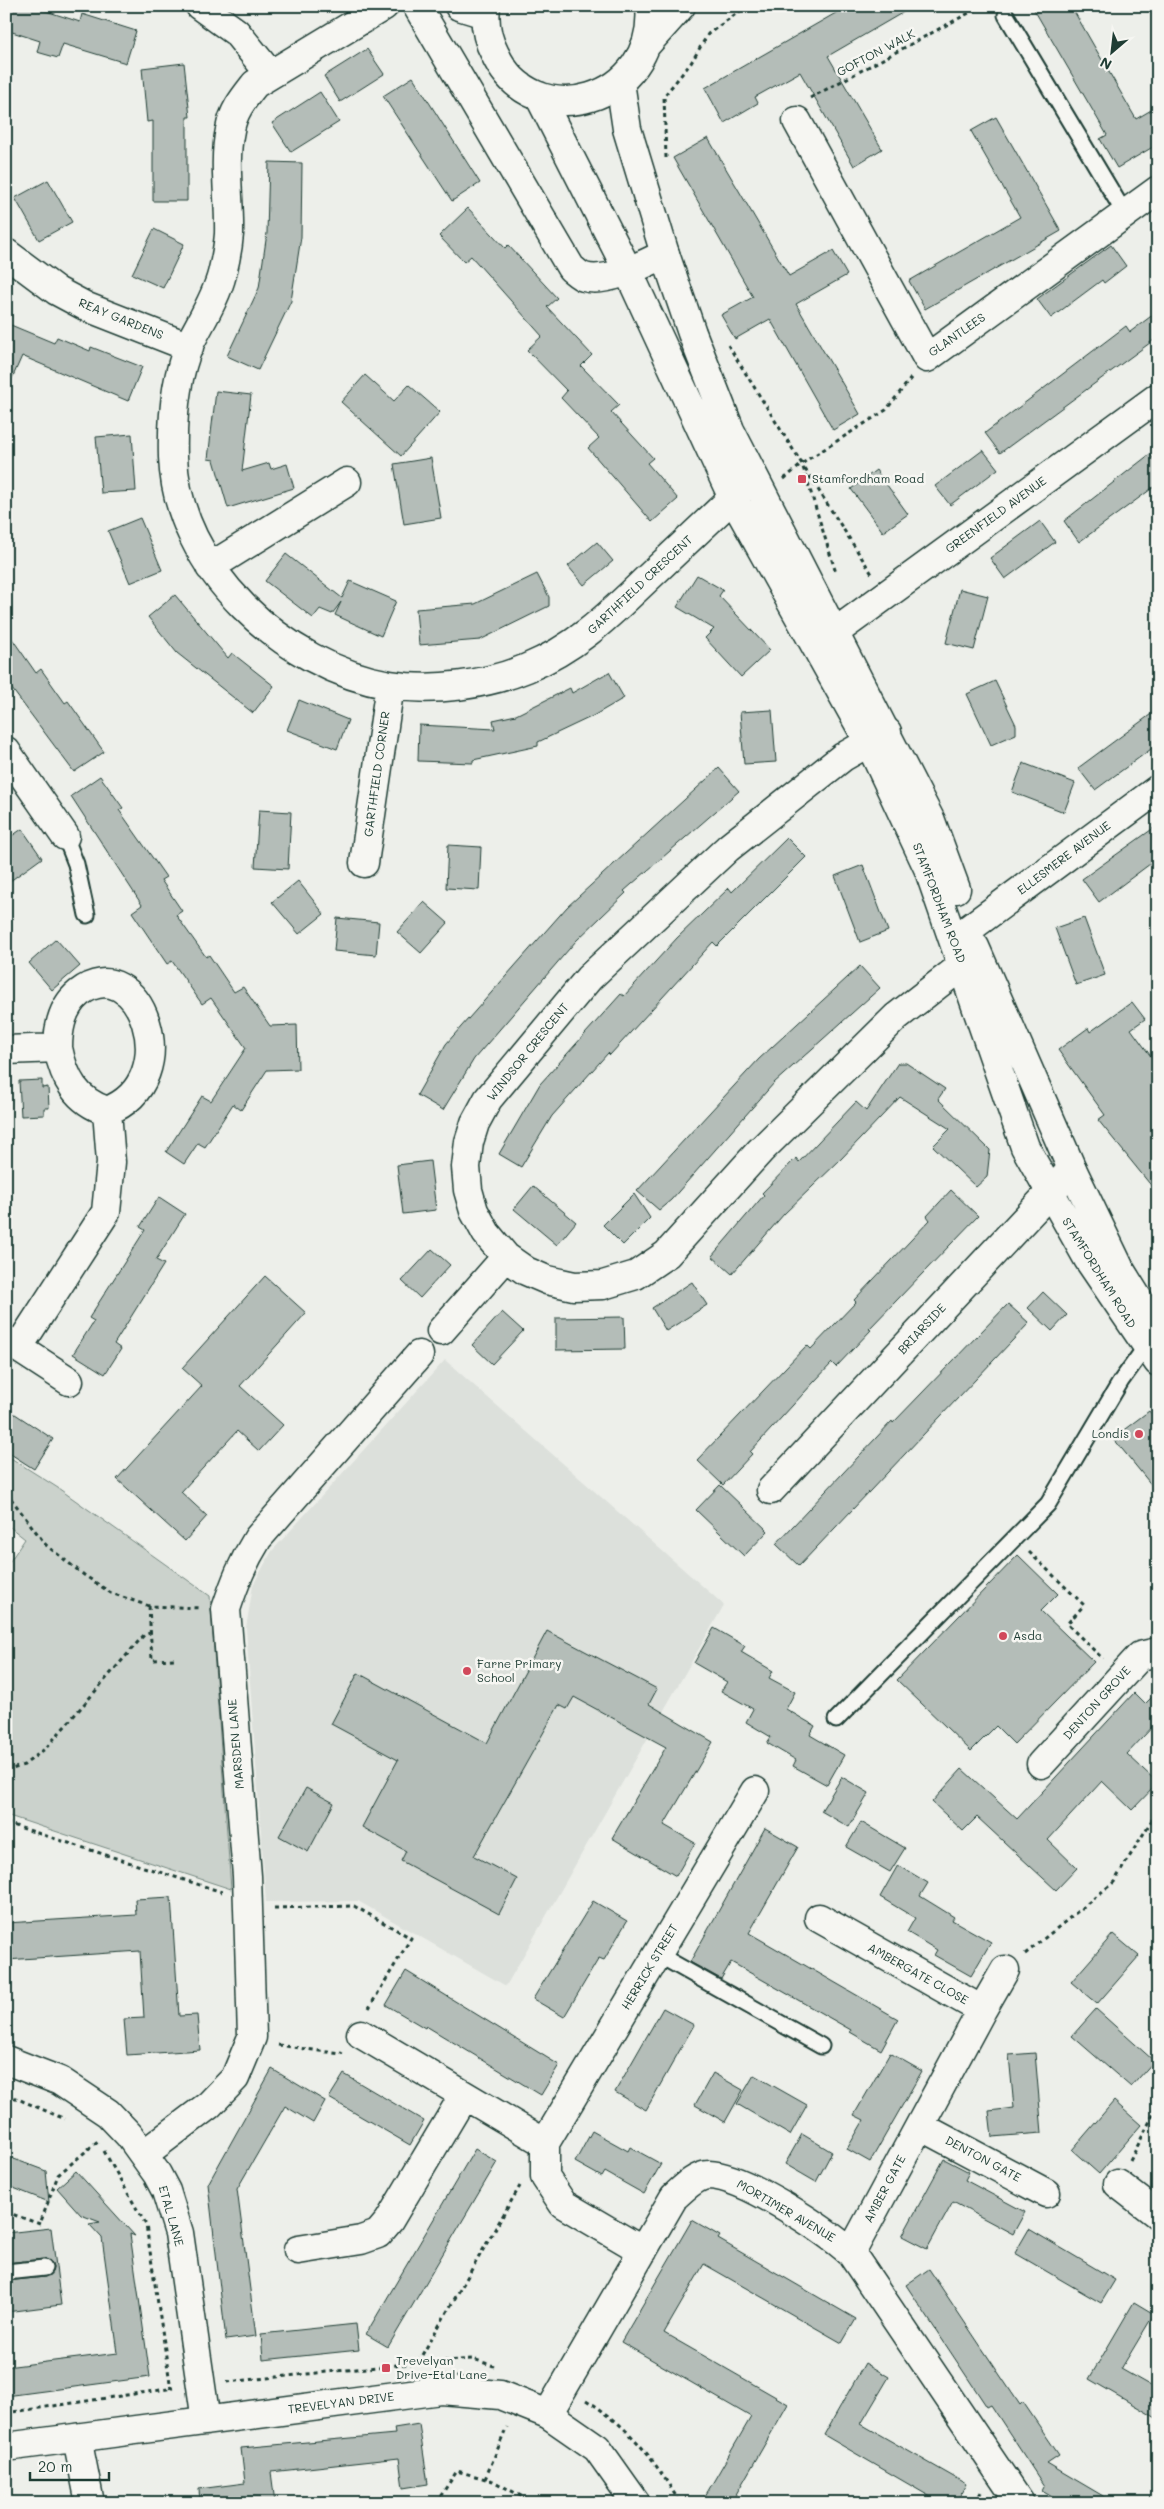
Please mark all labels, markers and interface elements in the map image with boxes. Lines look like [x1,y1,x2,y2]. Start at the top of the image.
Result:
street label: GOFTON WALK [834,24,918,79]
north arrow [1086,28,1136,78]
text: N [1097,53,1115,75]
street label: REAY GARDENS [77,294,166,342]
street label: GLANTLEES [925,309,988,360]
place label: Stamfordham Road [812,470,924,486]
street label: GREENFIELD AVENUE [942,472,1049,556]
marker: Stamfordham Road [796,473,808,485]
street label: GARTHFIELD CRESCENT [583,531,696,637]
street label: GARTHFIELD CORNER [359,710,393,838]
street label: ELLESMERE AVENUE [1014,817,1113,898]
street label: STAMFORDHAM ROAD [910,840,970,965]
street label: WINDSOR CRESCENT [483,999,572,1104]
street label: STAMFORDHAM ROAD [1059,1214,1140,1331]
street label: BRIARSIDE [894,1300,949,1357]
place label: Londis [1092,1425,1129,1441]
marker: Londis [1133,1428,1145,1440]
place label: Asda [1013,1627,1042,1643]
marker: Asda [997,1630,1009,1642]
place label: Farne Primary School [477,1655,561,1685]
street label: DENTON GROVE [1059,1662,1134,1742]
marker: Farne Primary School [461,1665,473,1677]
street label: MARSDEN LANE [223,1698,247,1790]
street label: HERRICK STREET [617,1920,681,2012]
street label: AMBERGATE CLOSE [865,1939,972,2007]
street label: DENTON GATE [943,2131,1024,2185]
street label: AMBER GATE [860,2152,909,2225]
street label: MORTIMER AVENUE [734,2175,839,2245]
street label: ETAL LANE [156,2184,188,2248]
place label: Trevelyan Drive-Etal Lane [396,2352,487,2382]
marker: Trevelyan Drive-Etal Lane [380,2362,392,2374]
street label: TREVELYAN DRIVE [287,2388,395,2416]
scale bar [30,2449,109,2481]
text: 20 m [38,2456,72,2476]

